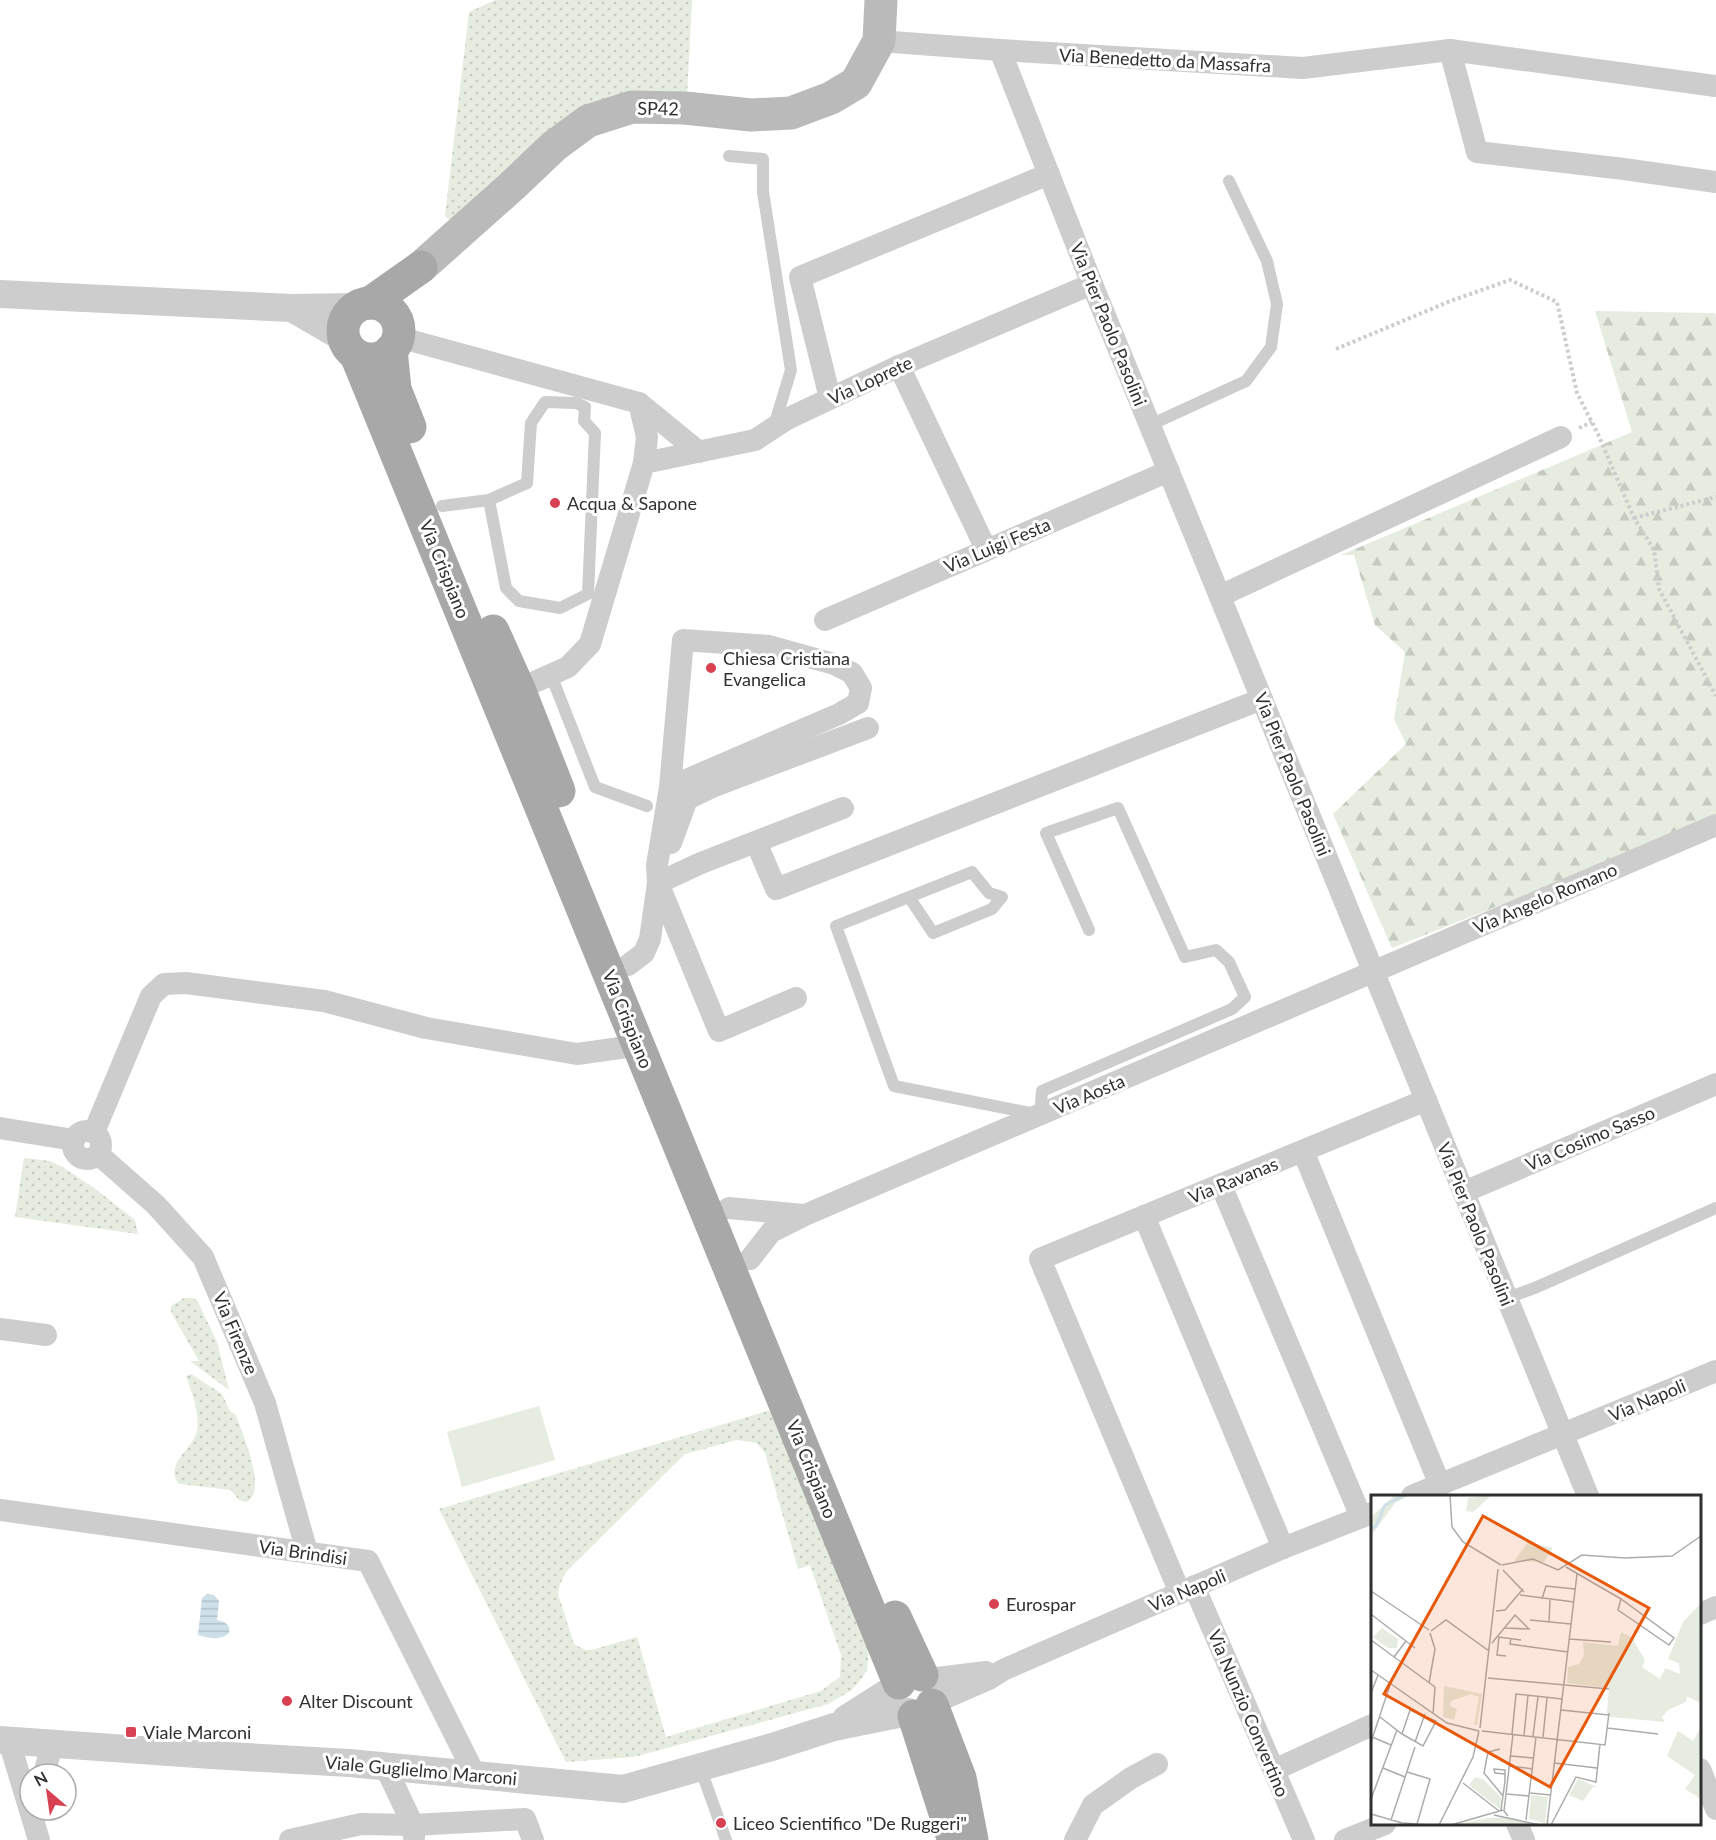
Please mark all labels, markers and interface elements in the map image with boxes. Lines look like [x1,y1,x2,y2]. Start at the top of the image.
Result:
street label: Via Benedetto da Massafra [1058,43,1272,77]
street label: SP42 [637,97,679,119]
street label: Via Pier Paolo Pasolini [1066,239,1152,409]
street label: Via Loprete [824,351,916,409]
place label: Acqua & Sapone [567,492,697,514]
marker: Acqua & Sapone [548,496,562,510]
street label: Via Luigi Festa [940,513,1054,577]
street label: Via Crispiano [415,517,475,621]
place label: Chiesa Cristiana Evangelica [723,647,850,690]
marker: Chiesa Cristiana Evangelica [704,661,718,675]
street label: Via Pier Paolo Pasolini [1250,689,1336,859]
street label: Via Angelo Romano [1470,858,1620,938]
street label: Via Crispiano [598,967,658,1071]
street label: Via Aosta [1050,1069,1128,1119]
street label: Via Cosimo Sasso [1522,1101,1658,1175]
street label: Via Pier Paolo Pasolini [1433,1139,1519,1309]
street label: Via Ravanas [1185,1152,1281,1208]
street label: Via Firenze [209,1288,263,1378]
street label: Via Napoli [1605,1374,1689,1426]
street label: Via Crispiano [782,1417,842,1521]
inset map [1371,1495,1701,1825]
street label: Via Brindisi [257,1535,349,1569]
street label: Via Napoli [1145,1564,1229,1616]
place label: Eurospar [1006,1593,1076,1615]
marker: Eurospar [987,1597,1001,1611]
street label: Via Nunzio Convertino [1204,1626,1294,1800]
place label: Alter Discount [299,1690,413,1712]
marker: Alter Discount [280,1694,294,1708]
place label: Viale Marconi [143,1721,251,1743]
marker: Viale Marconi [124,1725,138,1739]
street label: Viale Guglielmo Marconi [324,1751,518,1789]
north arrow [18,1762,78,1822]
text: N [30,1767,50,1790]
place label: Liceo Scientifico "De Ruggeri" [733,1812,967,1834]
marker: Liceo Scientifico "De Ruggeri" [714,1816,728,1830]

